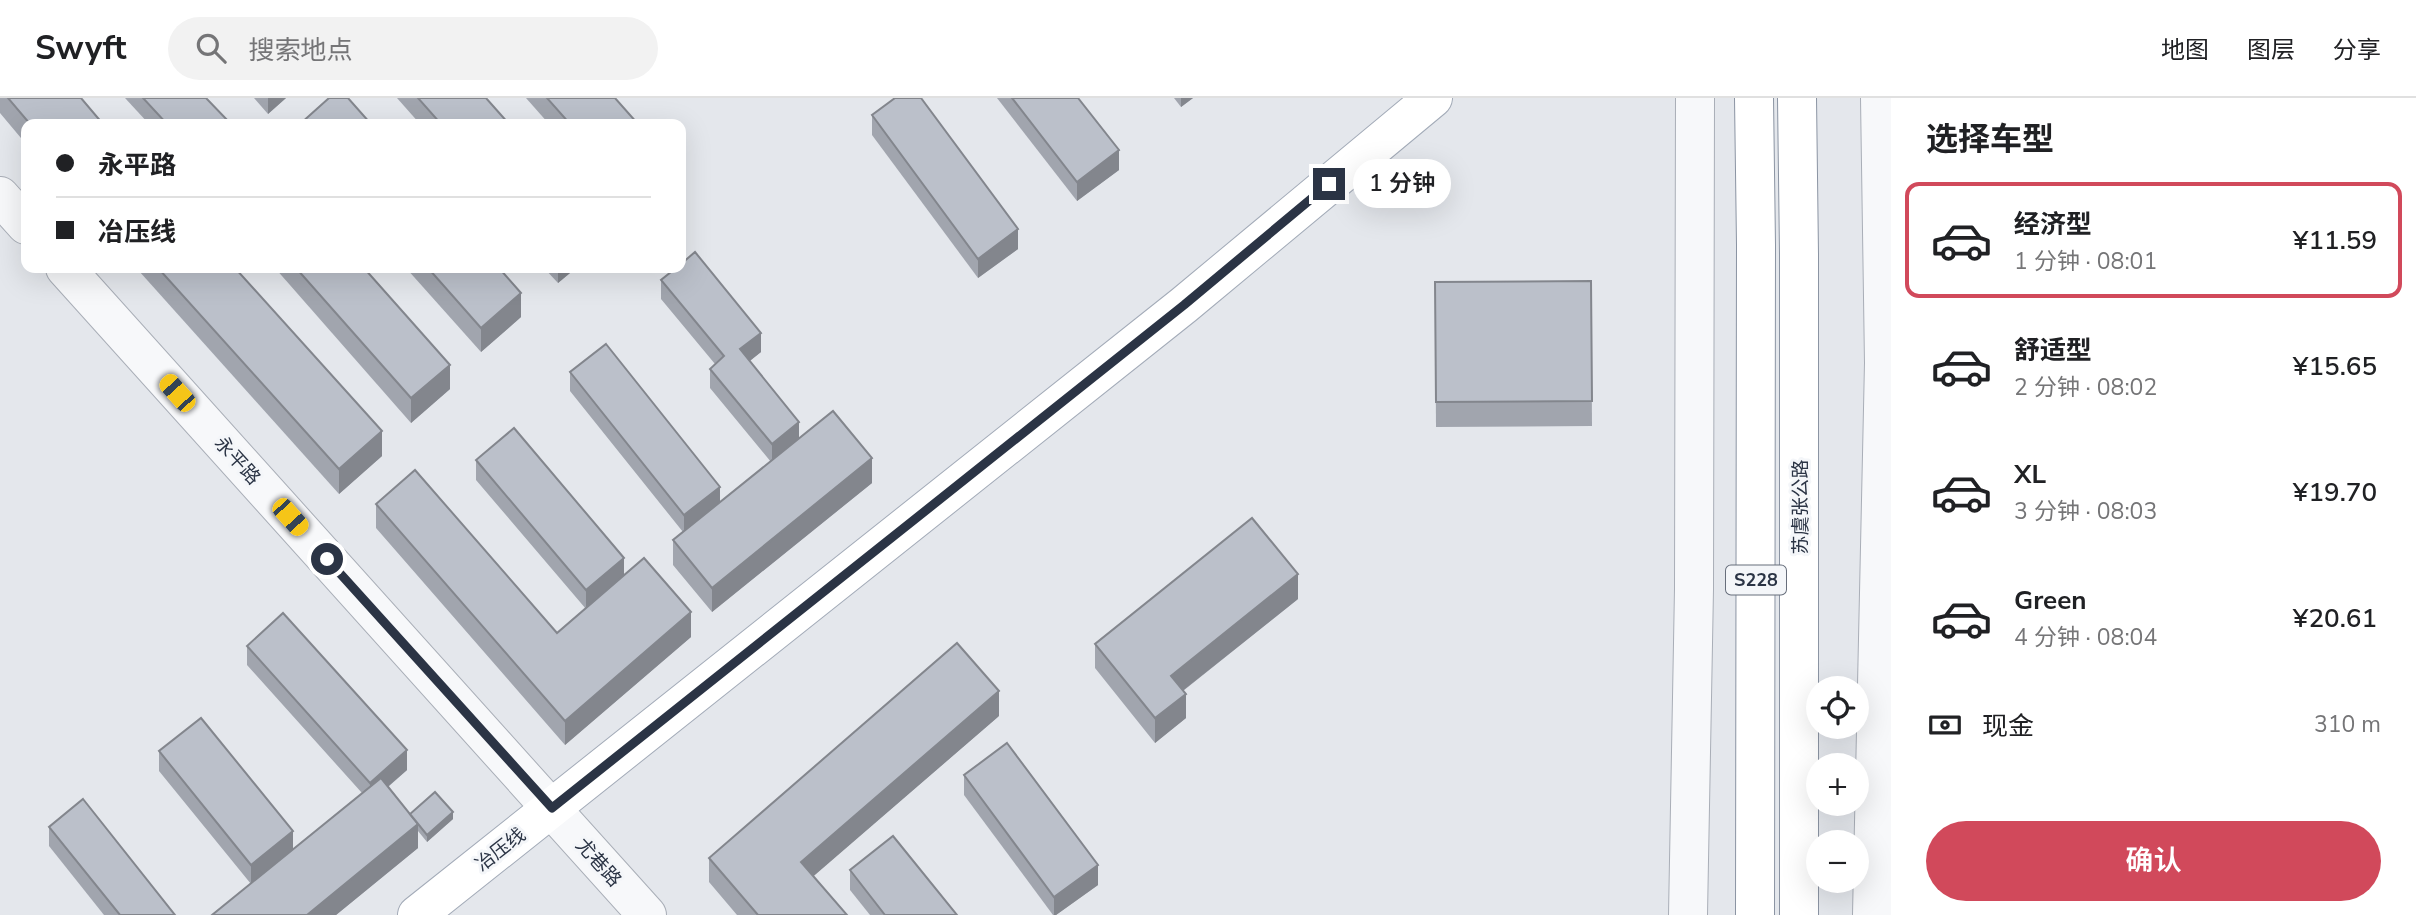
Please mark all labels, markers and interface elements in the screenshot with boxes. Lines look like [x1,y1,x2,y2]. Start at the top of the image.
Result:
search box [168,17,658,80]
text: Swyft [35,26,126,71]
icon: search [192,29,230,67]
text: 搜索地点 [248,33,352,68]
text: 地图 [2161,34,2209,66]
text: 图层 [2247,34,2295,66]
text: 分享 [2333,34,2381,66]
text: 选择车型 [1926,118,2054,161]
text: 永平路 [98,148,176,183]
callout: 1 分钟 [1354,160,1452,208]
route end [1313,168,1345,200]
text: 1 分钟 [1369,168,1435,199]
text: 经济型 [2014,207,2092,242]
icon: car [1930,209,1993,272]
text: 冶压线 [98,215,176,250]
text: ¥11.59 [2293,223,2377,258]
text: 1 分钟 · 08:01 [2014,246,2157,277]
text: 舒适型 [2014,333,2092,368]
icon: car [1930,335,1993,398]
text: ¥15.65 [2293,349,2377,384]
car [156,370,199,416]
text: 2 分钟 · 08:02 [2014,372,2157,403]
street label: 永平路 [209,431,266,491]
text: XL [2014,457,2046,492]
street label: 苏虞张公路 [1788,459,1814,555]
icon: car [1930,461,1993,524]
text: ¥19.70 [2293,475,2377,510]
car [269,494,312,540]
text: 3 分钟 · 08:03 [2014,496,2157,527]
route start [311,543,343,575]
road number: S228 [1726,566,1786,594]
text: Green [2014,583,2087,618]
icon: car [1930,587,1993,650]
text: ¥20.61 [2293,601,2377,636]
text: 4 分钟 · 08:04 [2014,622,2157,653]
map controls [1806,676,1869,893]
button: locate [1806,676,1869,739]
icon: cash [1926,706,1964,744]
text: 现金 [1982,709,2034,744]
text: 310 m [2314,709,2381,740]
button: + [1806,753,1869,816]
button: 确认 [1926,821,2381,901]
street label: 冶压线 [470,822,531,878]
button: − [1806,830,1869,893]
street label: 尤巷路 [570,833,627,893]

